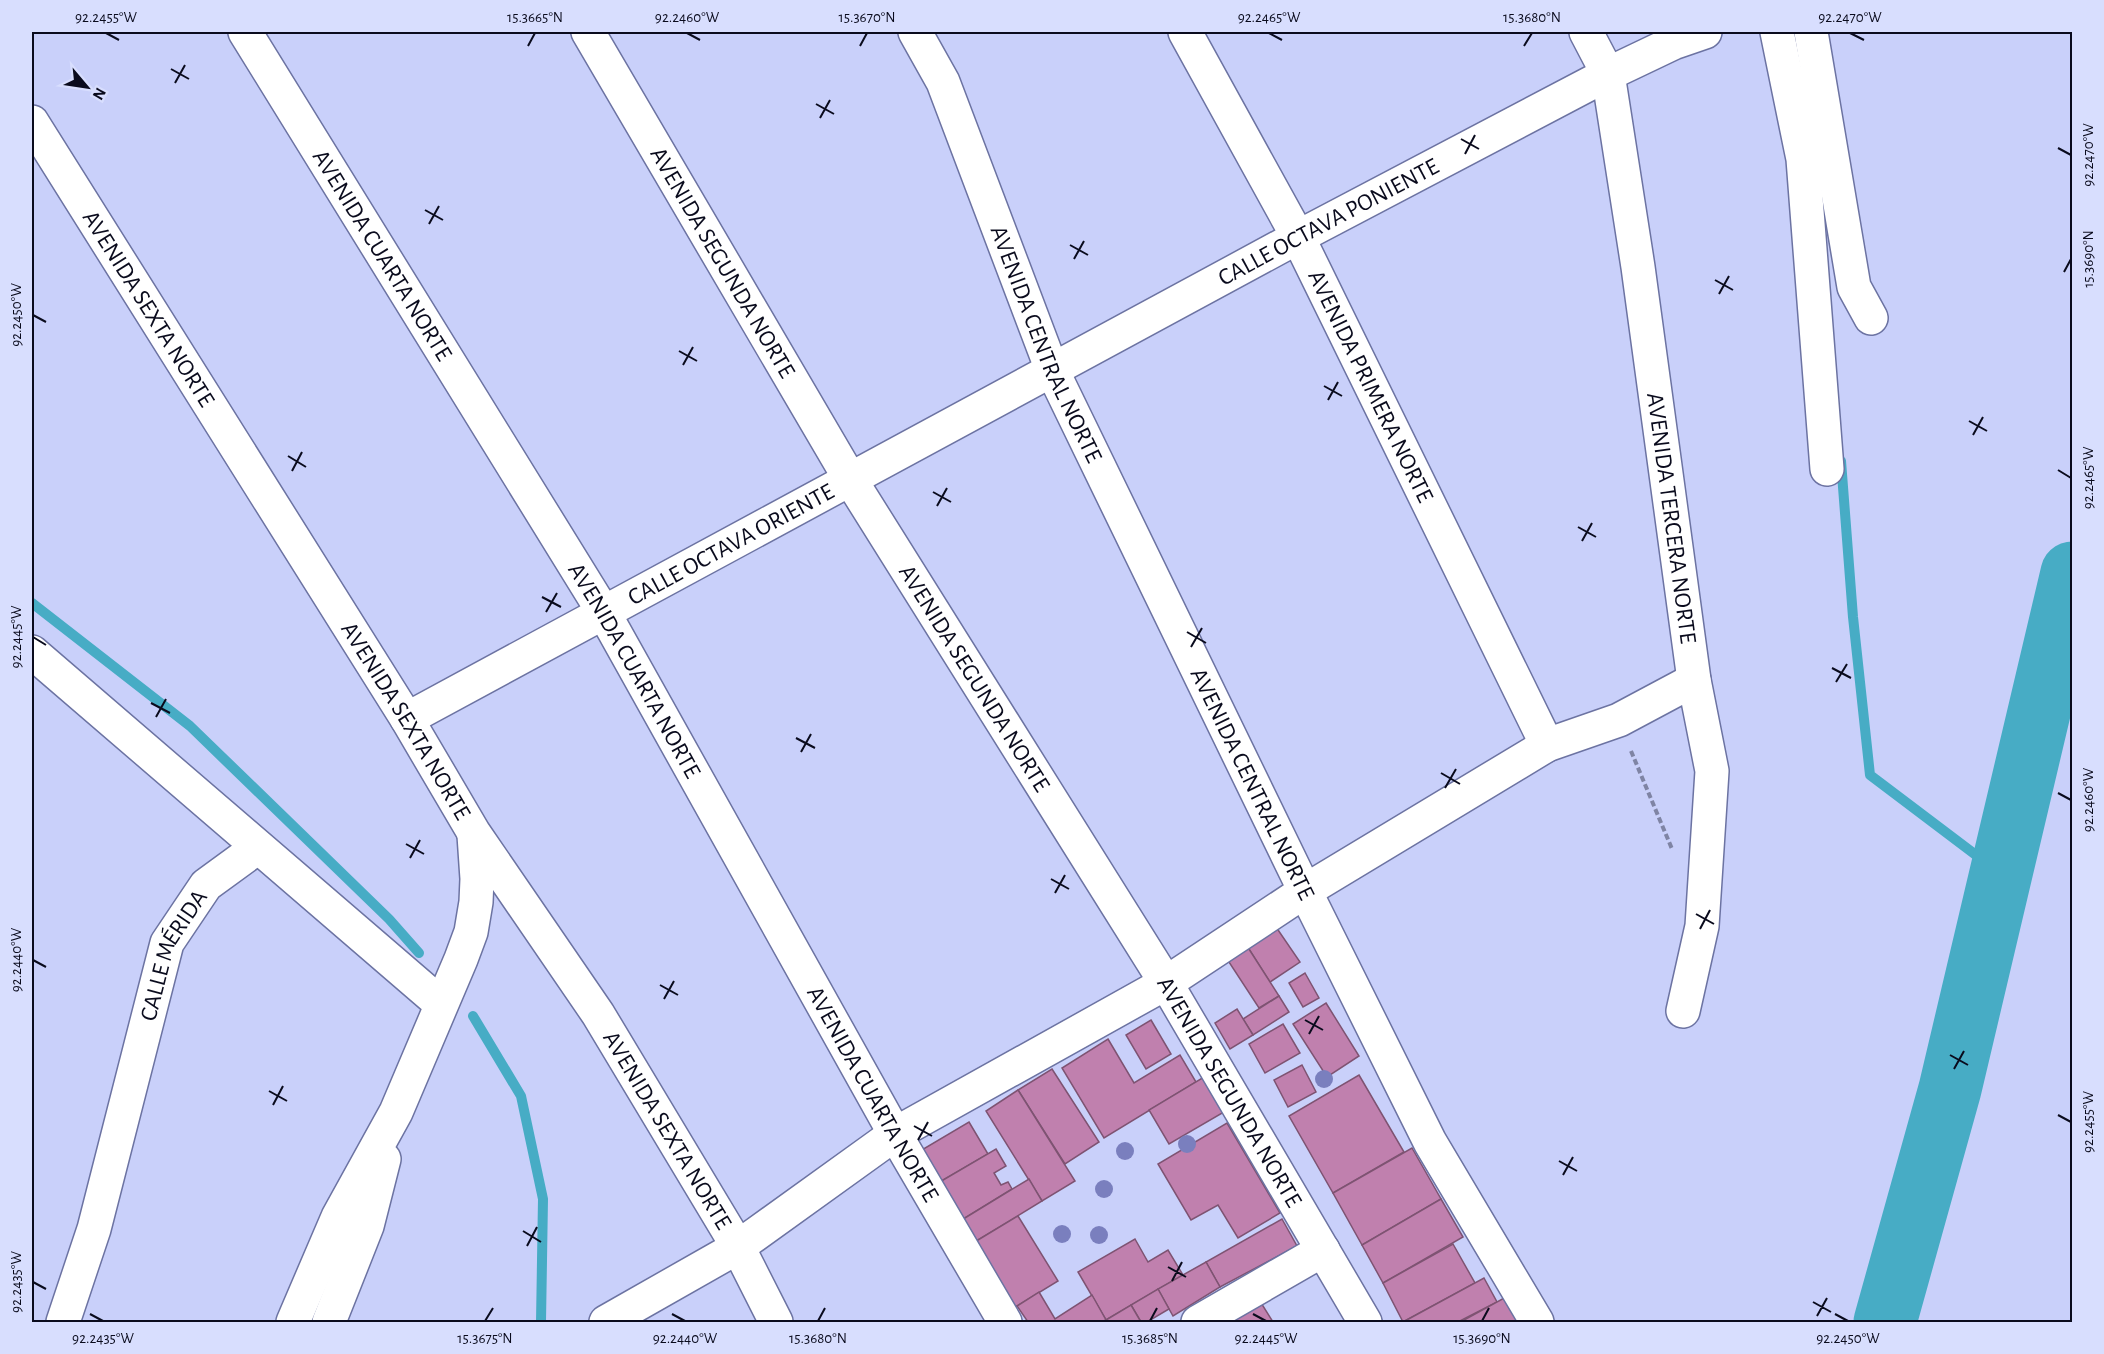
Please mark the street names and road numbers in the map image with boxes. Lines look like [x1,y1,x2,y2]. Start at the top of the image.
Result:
street label: AVENIDA SEGUNDA NORTE [645,143,799,383]
street label: AVENIDA CUARTA NORTE [308,146,456,365]
street label: CALLE OCTAVA PONIENTE [1215,154,1443,291]
street label: AVENIDA SEXTA NORTE [78,207,219,411]
street label: AVENIDA CENTRAL NORTE [986,223,1106,467]
street label: AVENIDA PRIMERA NORTE [1303,267,1437,507]
street label: AVENIDA TERCERA NORTE [1642,391,1700,646]
street label: CALLE OCTAVA ORIENTE [624,479,839,610]
street label: AVENIDA CUARTA NORTE [563,559,705,783]
street label: AVENIDA SEGUNDA NORTE [894,561,1054,797]
street label: AVENIDA SEXTA NORTE [336,618,475,824]
street label: AVENIDA CENTRAL NORTE [1186,664,1319,904]
street label: CALLE MÉRIDA [137,886,212,1024]
street label: AVENIDA SEGUNDA NORTE [1152,973,1306,1212]
street label: AVENIDA CUARTA NORTE [802,983,943,1206]
street label: AVENIDA SEXTA NORTE [598,1027,736,1234]

